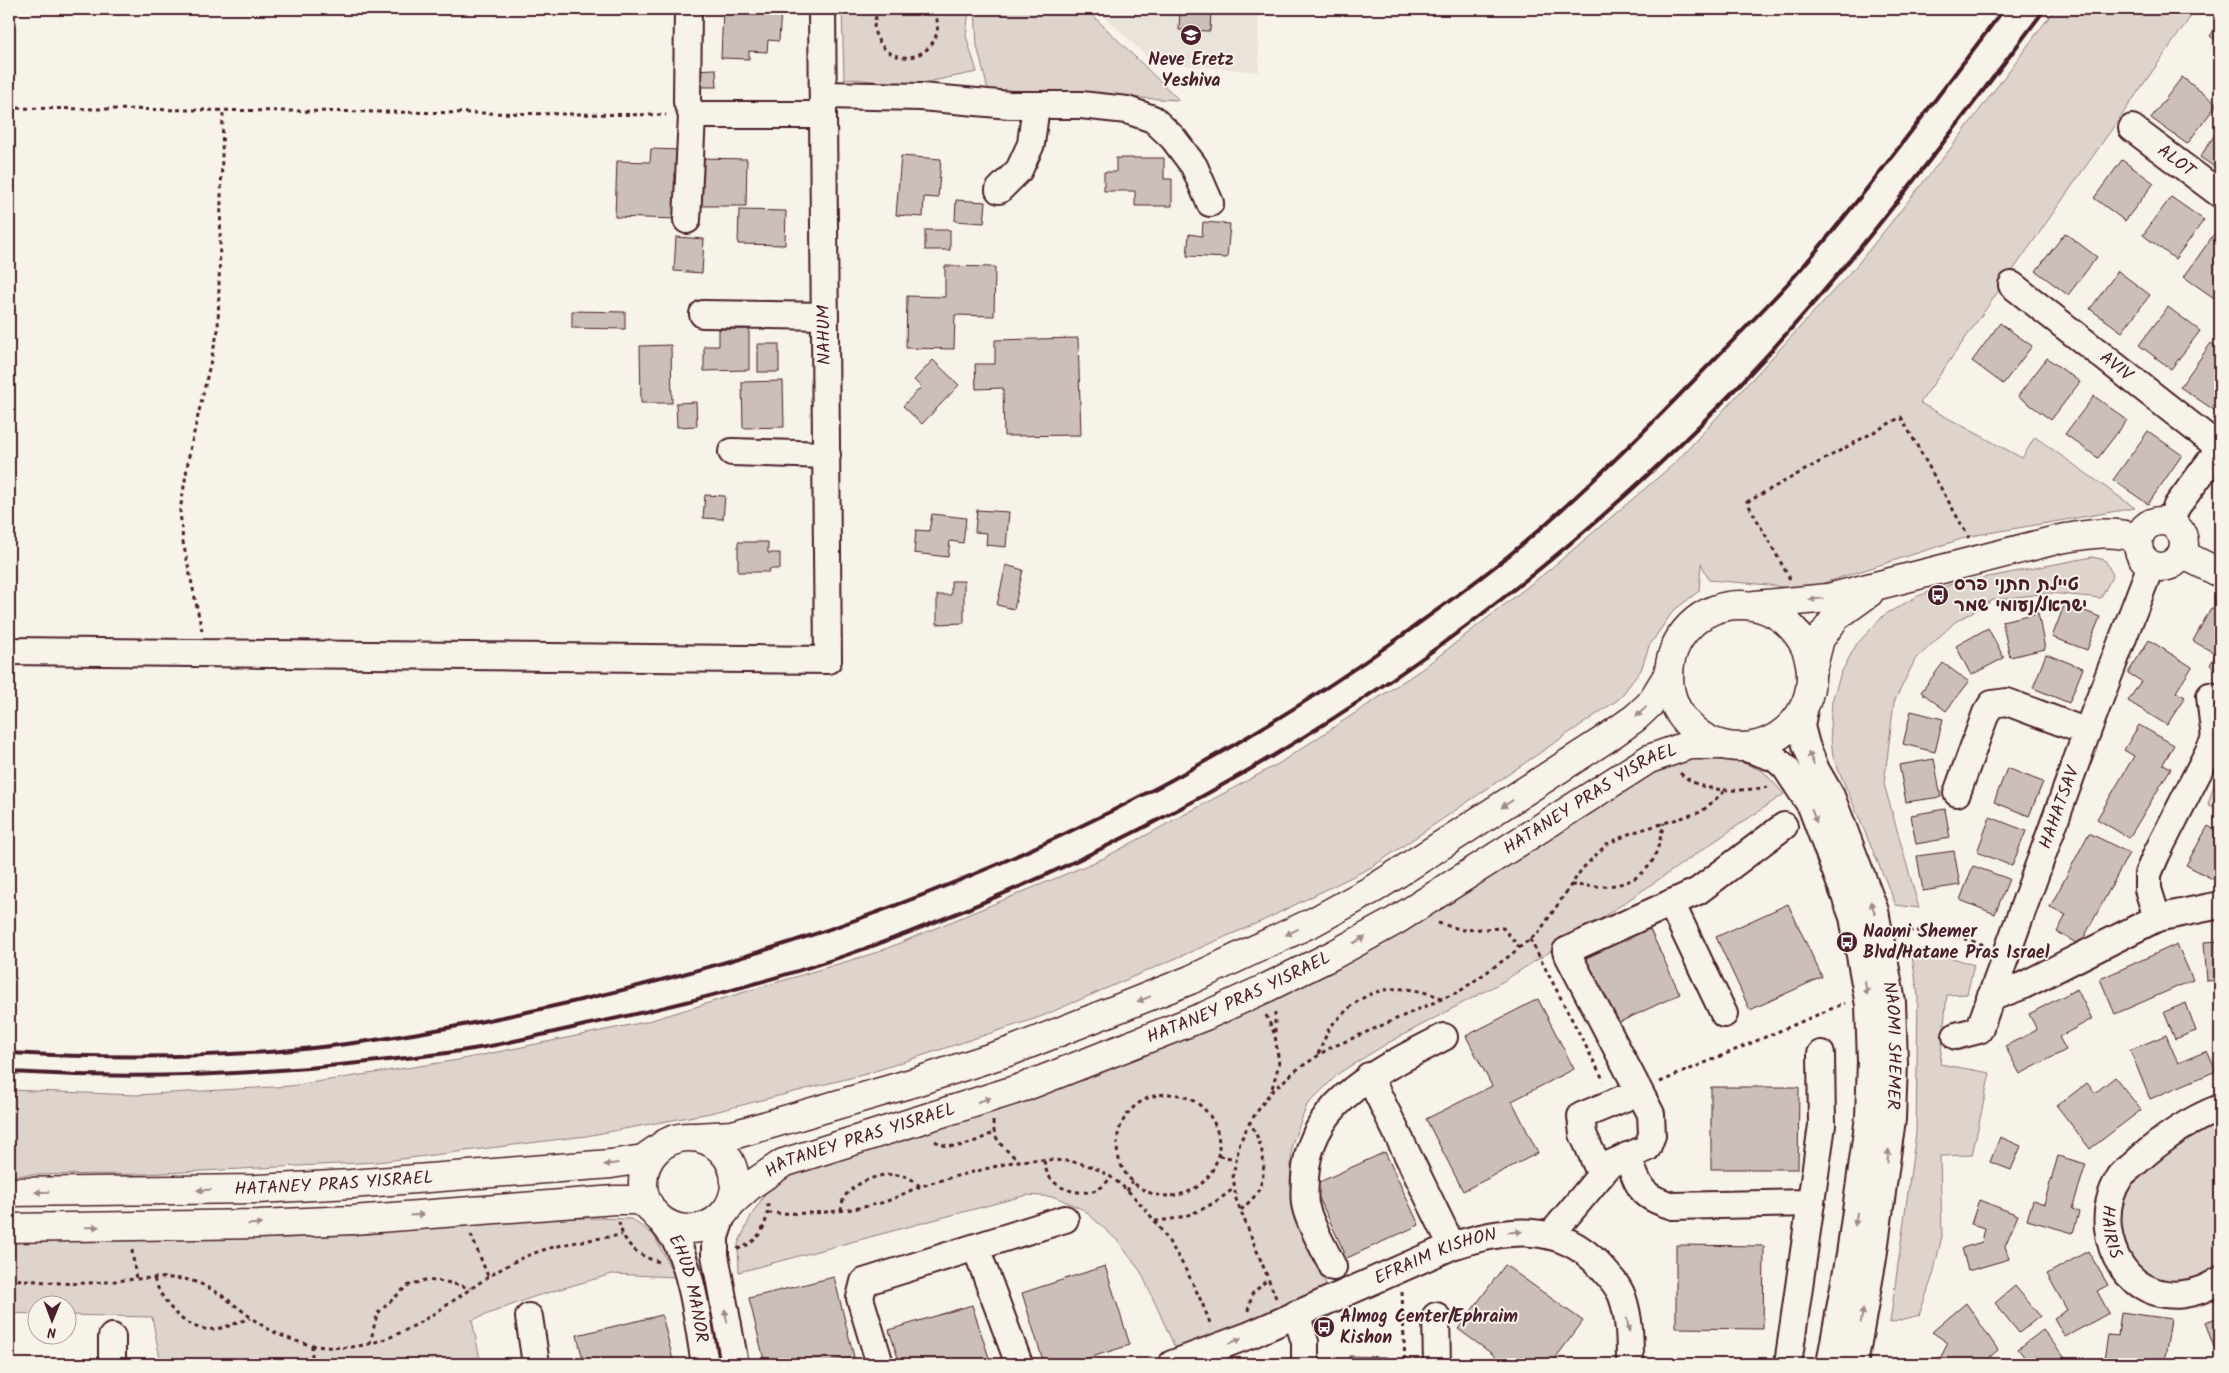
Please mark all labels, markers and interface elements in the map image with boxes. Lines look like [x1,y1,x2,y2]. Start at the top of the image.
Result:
school or university icon: Neve Eretz Yeshiva [1179,23,1203,47]
place label: Neve Eretz Yeshiva [1148,46,1234,96]
street label: ALOT [2151,137,2202,186]
street label: NAHUM [810,304,840,365]
street label: AVIV [2093,344,2140,390]
place label: טיילת חתני פרס ישראל/נעומי שמר [1954,571,2087,621]
bus stop icon: טיילת חתני פרס ישראל/נעומי שמר [1926,583,1950,607]
one-way arrow [1807,595,1823,603]
one-way arrow [1635,706,1647,718]
street label: HATANEY PRAS YISRAEL [1498,736,1681,863]
one-way arrow [1807,751,1815,765]
street label: HAHATSAV [2031,761,2088,853]
one-way arrow [1500,799,1513,808]
one-way arrow [1810,809,1818,824]
one-way arrow [1869,900,1877,915]
place label: Naomi Shemer Blvd/Hatane Pras Israel [1863,918,2050,968]
one-way arrow [1285,928,1300,936]
bus stop icon: Naomi Shemer Blvd/Hatane Pras Israel [1835,930,1859,954]
one-way arrow [1352,936,1365,945]
street label: HATANEY PRAS YISRAEL [1142,944,1336,1052]
street label: NAOMI SHEMER [1874,979,1909,1110]
one-way arrow [1863,980,1871,996]
one-way arrow [1137,995,1151,1003]
street label: HATANEY PRAS YISRAEL [759,1095,959,1186]
one-way arrow [977,1095,992,1103]
one-way arrow [1884,1147,1892,1163]
one-way arrow [602,1160,618,1168]
street label: HATANEY PRAS YISRAEL [234,1163,434,1204]
one-way arrow [196,1186,212,1194]
one-way arrow [33,1188,49,1196]
street label: HAIRIS [2093,1204,2130,1264]
one-way arrow [409,1210,425,1218]
one-way arrow [1851,1211,1859,1227]
one-way arrow [247,1220,263,1228]
street label: EFRAIM KISHON [1370,1220,1499,1293]
one-way arrow [85,1223,101,1231]
street label: EHUD MANOR [660,1228,716,1345]
one-way arrow [1507,1228,1523,1236]
north arrow [28,1296,78,1346]
place label: Almog Center/Ephraim Kishon [1340,1303,1518,1353]
one-way arrow [722,1308,730,1324]
one-way arrow [1859,1308,1867,1324]
bus stop icon: Almog Center/Ephraim Kishon [1312,1315,1336,1339]
one-way arrow [1624,1318,1632,1333]
text: N [47,1321,56,1343]
one-way arrow [1227,1337,1242,1345]

